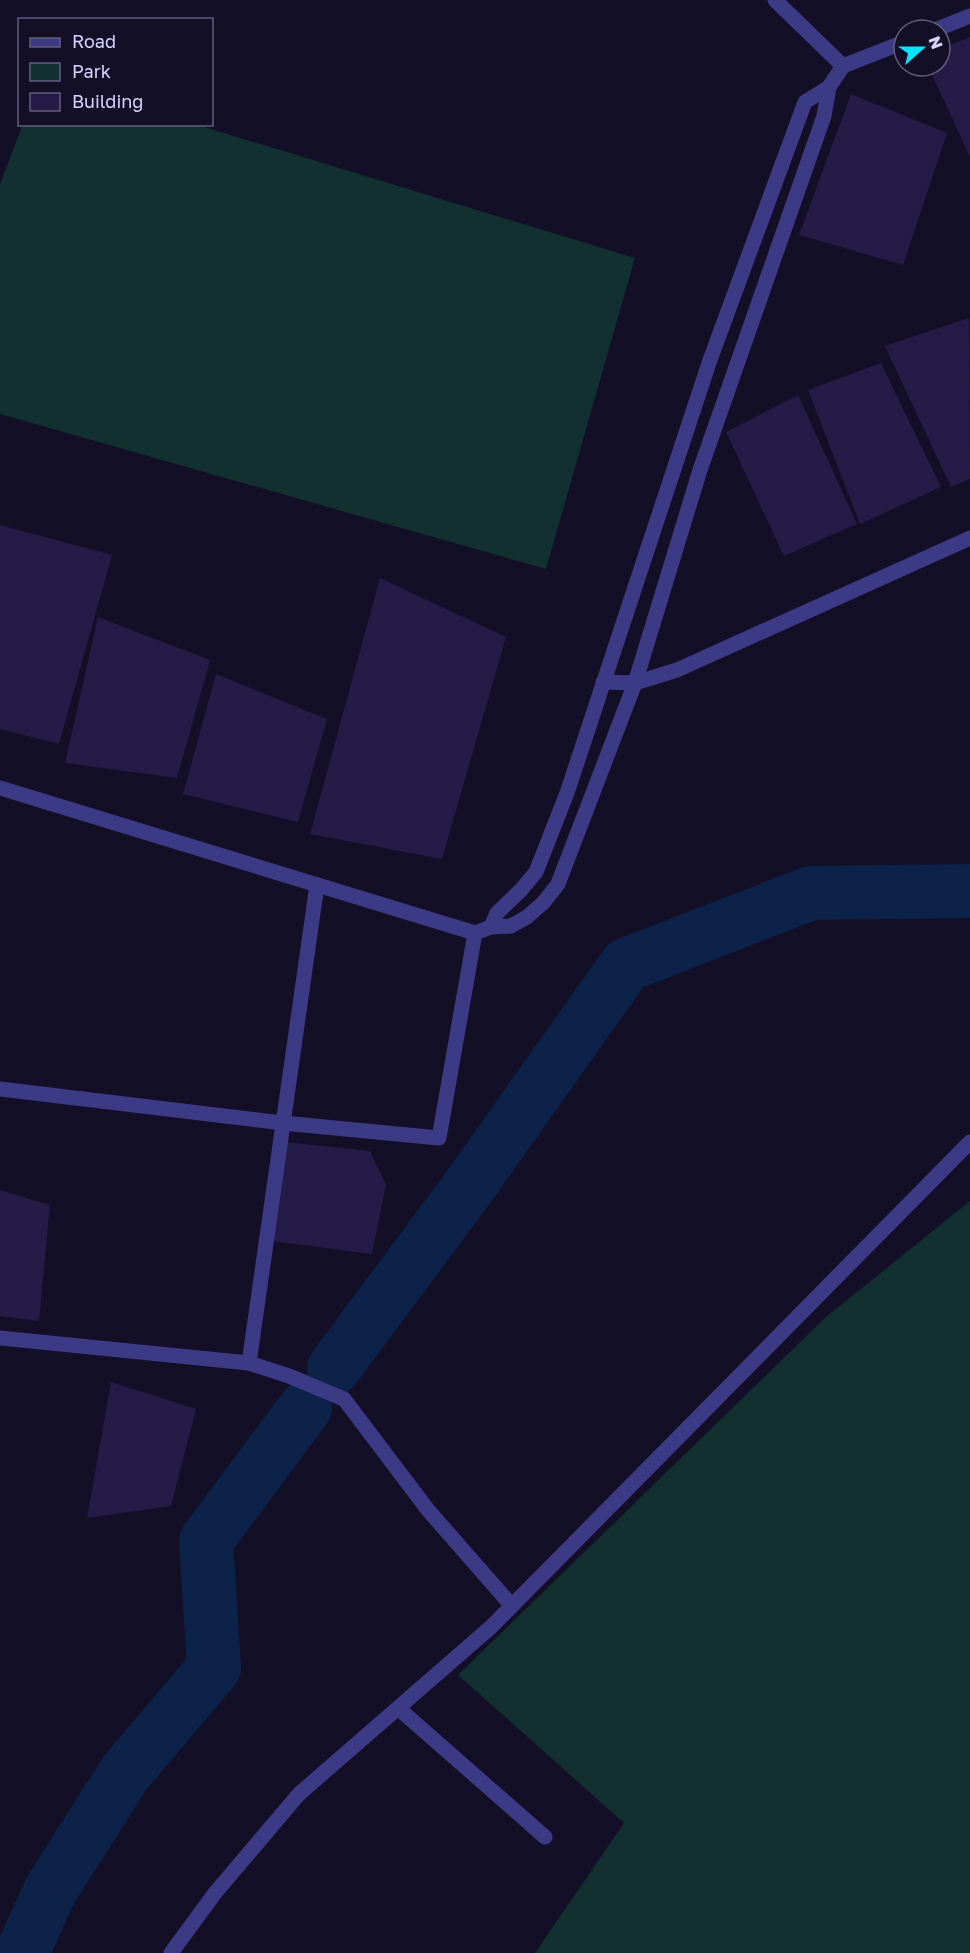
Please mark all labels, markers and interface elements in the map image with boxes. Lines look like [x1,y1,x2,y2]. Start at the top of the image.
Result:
legend [18,18,213,126]
north arrow [892,18,952,78]
text: Road [72,30,116,52]
text: N [924,33,948,52]
text: Park [72,60,111,82]
text: Building [72,90,143,112]

